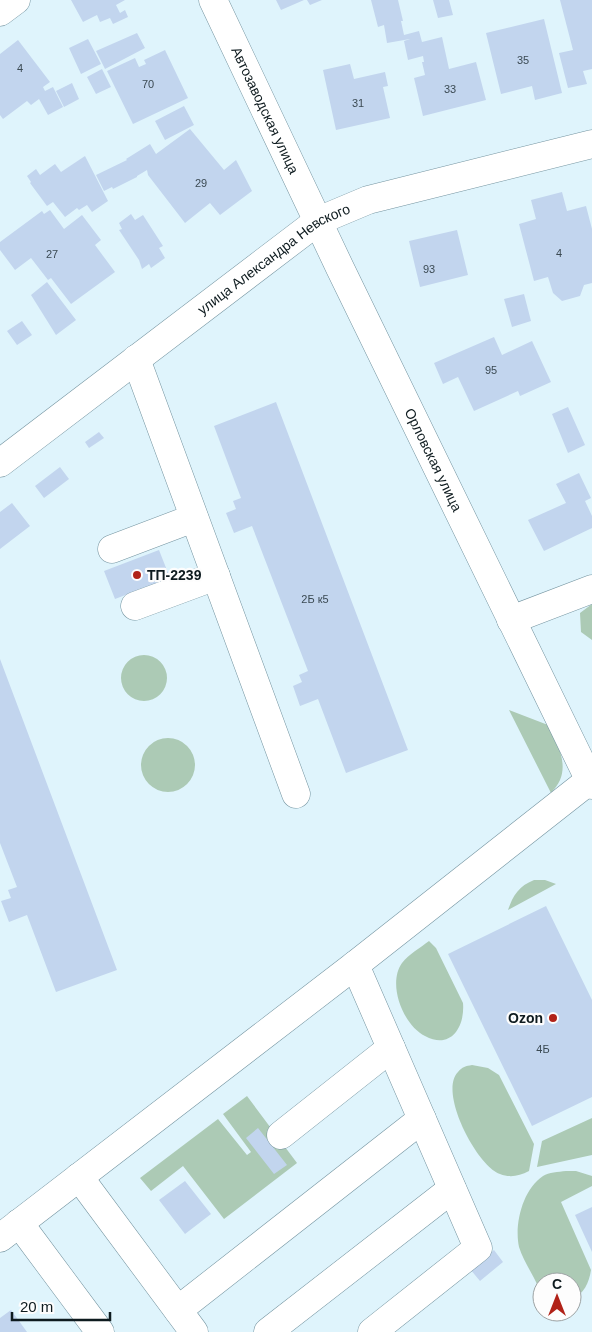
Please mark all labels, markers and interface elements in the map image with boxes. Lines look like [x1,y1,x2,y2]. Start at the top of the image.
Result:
street label: Автозаводская улица [228,44,302,177]
house number: 35 [517,54,529,66]
house number: 4 [17,62,23,74]
house number: 70 [142,78,154,90]
house number: 33 [444,83,456,95]
house number: 31 [352,97,364,109]
house number: 29 [195,177,207,189]
street label: улица Александра Невского [194,200,353,318]
house number: 4 [556,247,562,259]
house number: 27 [46,248,58,260]
house number: 93 [423,263,435,275]
house number: 95 [485,364,497,376]
street label: Орловская улица [402,406,466,514]
place label: ТП-2239 [147,567,202,583]
marker: ТП-2239 [131,569,143,581]
house number: 2Б к5 [301,593,329,605]
place label: Ozon [508,1010,543,1026]
marker: Ozon [547,1012,559,1024]
house number: 4Б [536,1043,550,1055]
north arrow [532,1272,582,1322]
text: С [552,1276,562,1292]
scale bar [12,1290,110,1322]
text: 20 m [20,1298,53,1315]

